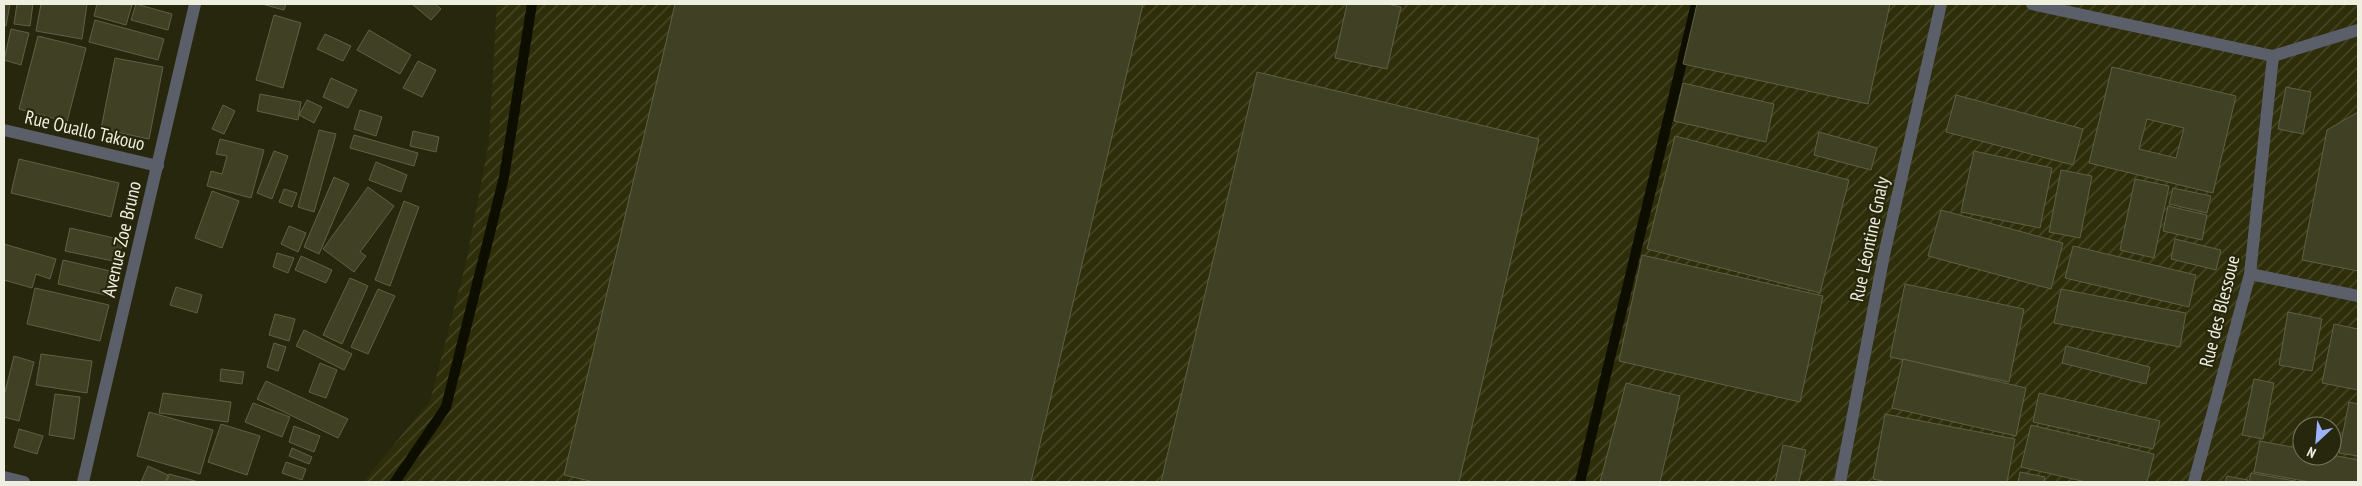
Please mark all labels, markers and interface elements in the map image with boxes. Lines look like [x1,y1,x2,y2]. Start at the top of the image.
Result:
street label: Rue Ouallo Takouo [23,105,147,155]
street label: Rue Léontine Gnaly [1844,174,1894,304]
street label: Avenue Zoe Bruno [96,179,146,299]
street label: Rue des Blessoue [2194,253,2244,369]
north arrow [2292,416,2342,466]
text: N [2304,443,2319,462]

